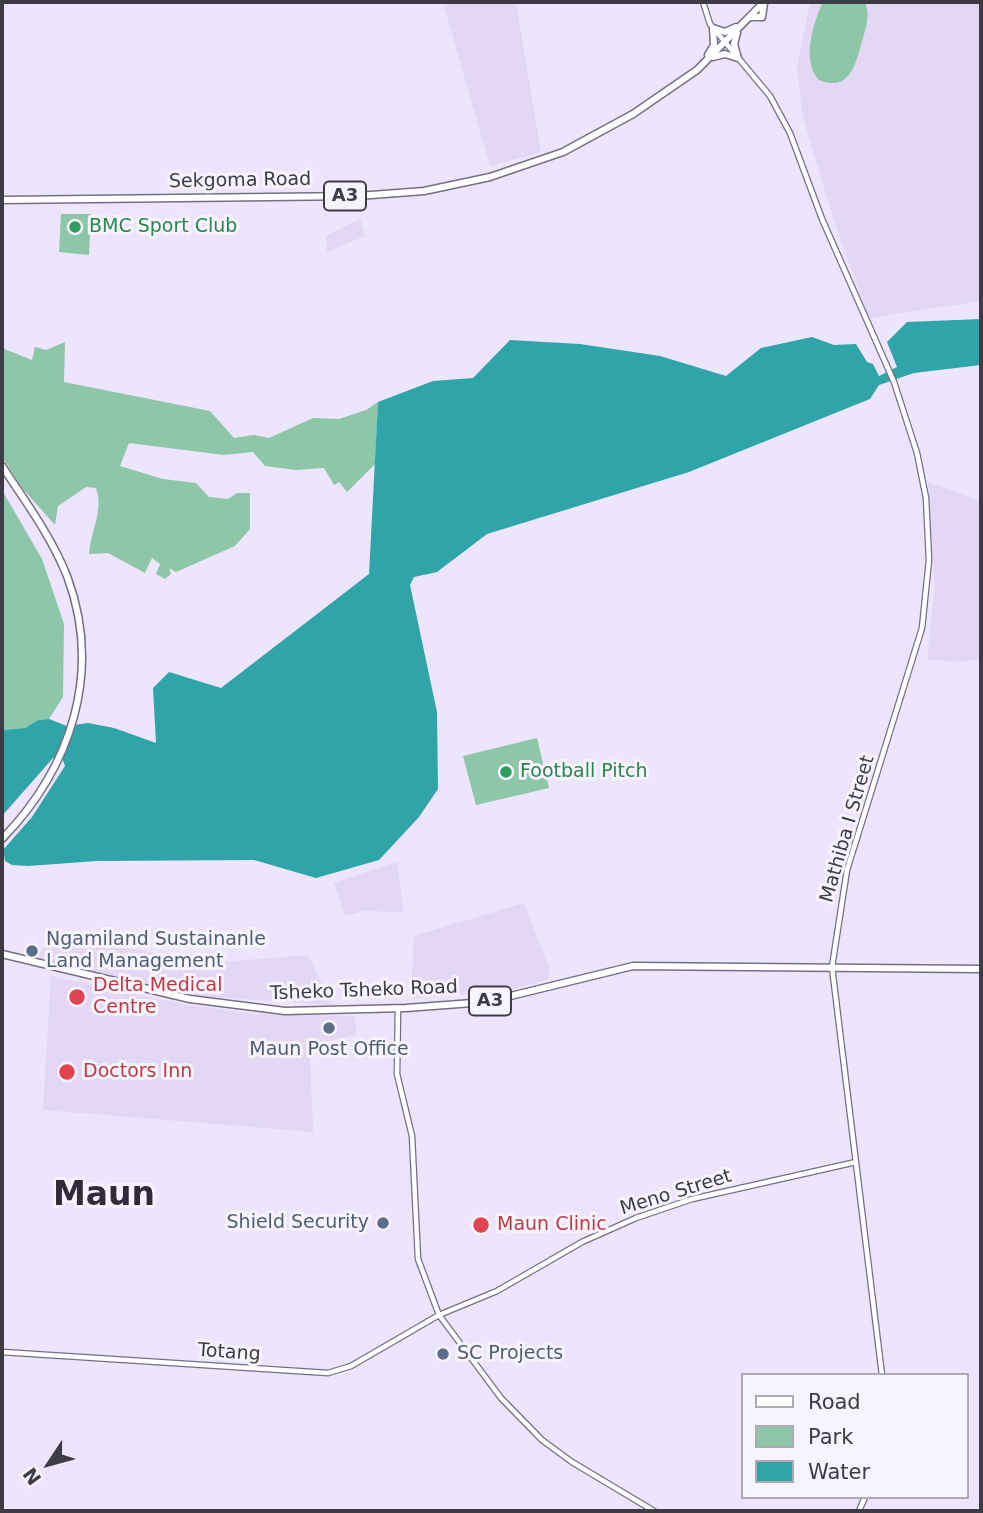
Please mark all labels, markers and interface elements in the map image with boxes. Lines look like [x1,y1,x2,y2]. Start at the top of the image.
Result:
street label: Sekgoma Road [169,168,311,194]
road number: A3 [324,182,366,210]
place label: BMC Sport Club [89,216,237,238]
marker: BMC Sport Club [67,219,83,235]
street label: Mathiba I Street [816,753,880,905]
place label: Football Pitch [520,761,648,783]
marker: Football Pitch [498,764,514,780]
place label: Ngamiland Sustainanle Land Management [46,929,266,973]
marker: Ngamiland Sustainanle Land Management [24,943,40,959]
place label: Delta Medical Centre [93,975,223,1019]
street label: Tsheko Tsheko Road [270,976,458,1006]
road number: A3 [469,986,511,1016]
marker: Delta Medical Centre [67,987,87,1007]
marker: Maun Post Office [321,1020,337,1036]
place label: Maun Post Office [249,1039,409,1061]
place label: Doctors Inn [83,1061,192,1083]
marker: Doctors Inn [57,1062,77,1082]
street label: Meno Street [617,1165,735,1221]
district label: Maun [53,1176,155,1216]
place label: Shield Security [227,1212,369,1234]
place label: Maun Clinic [497,1214,607,1236]
marker: Shield Security [375,1215,391,1231]
marker: Maun Clinic [471,1215,491,1235]
street label: Totang [197,1339,261,1367]
place label: SC Projects [457,1343,563,1365]
marker: SC Projects [435,1346,451,1362]
legend [741,1373,969,1499]
text: Road [808,1390,861,1414]
text: Park [808,1425,853,1449]
north arrow [14,1429,84,1499]
text: Water [808,1460,870,1484]
text: N [18,1463,46,1489]

